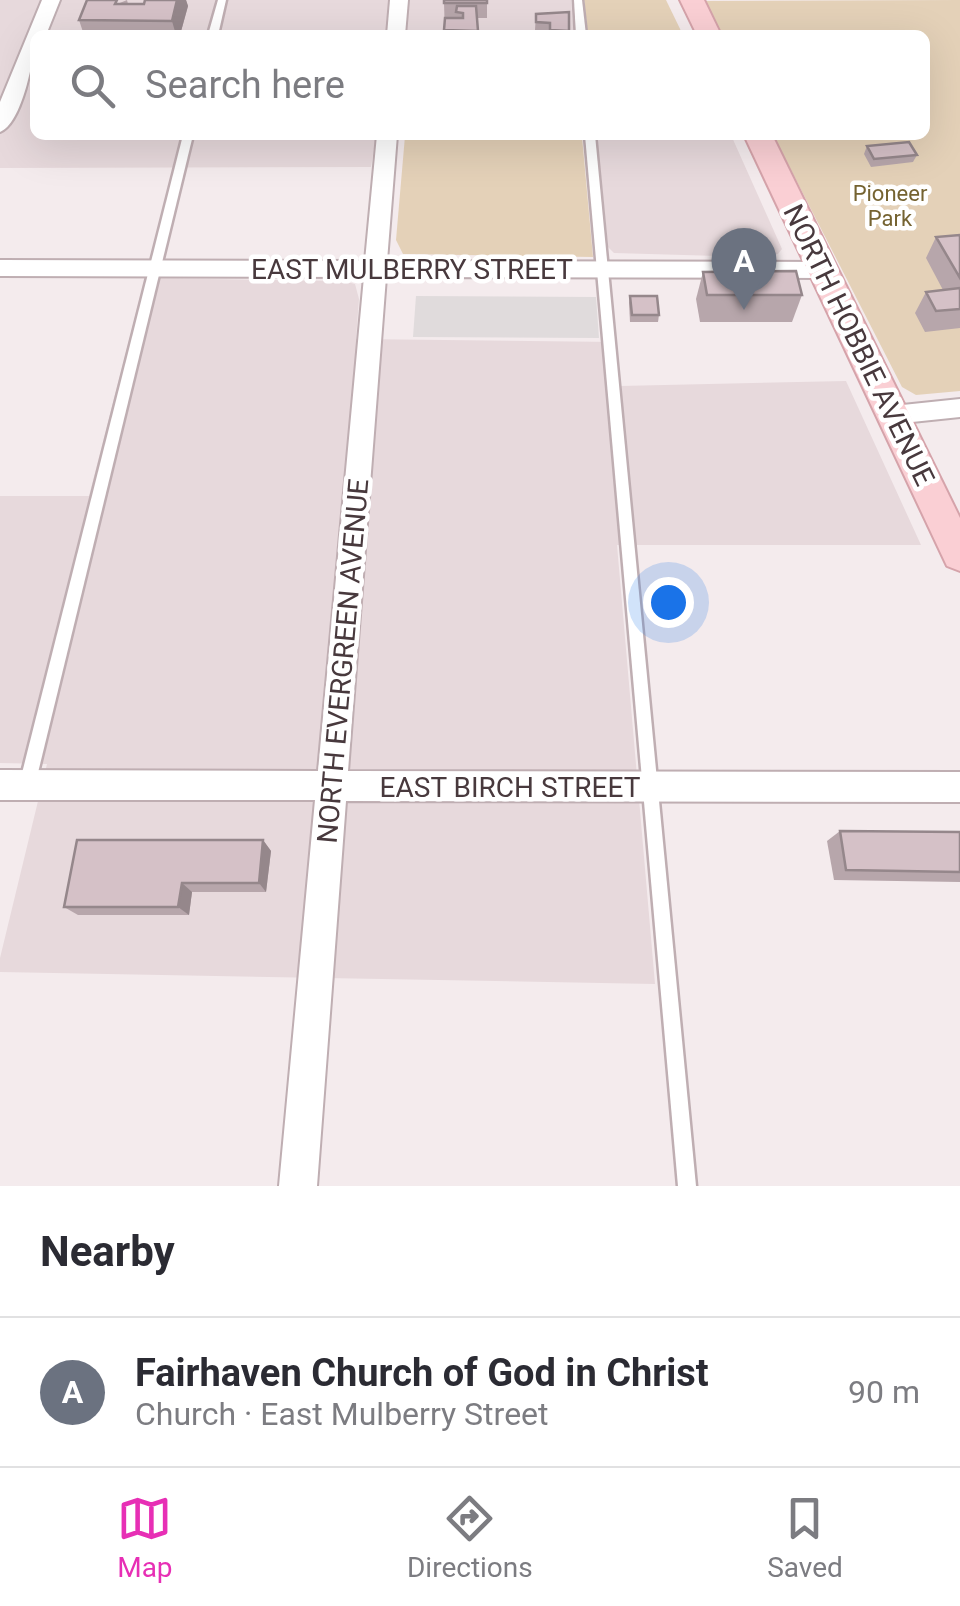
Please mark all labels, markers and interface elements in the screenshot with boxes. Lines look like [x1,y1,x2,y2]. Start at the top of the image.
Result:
search box [30,30,930,140]
icon: search [65,58,120,113]
text: Search here [145,63,345,107]
park label: Pioneer Park [853,181,928,231]
street label: NORTH HOBBIE AVENUE [777,199,941,491]
pin: A [712,228,776,310]
street label: EAST MULBERRY STREET [251,253,573,286]
street label: NORTH EVERGREEN AVENUE [311,477,375,845]
your location [643,577,694,628]
street label: EAST BIRCH STREET [380,771,641,804]
text: Nearby [40,1227,175,1276]
text: Fairhaven Church of God in Christ [135,1351,709,1395]
text: A [62,1373,83,1411]
text: 90 m [848,1373,920,1411]
text: Church · East Mulberry Street [135,1395,549,1433]
tab: Map [117,1491,173,1584]
tab: Directions [407,1491,533,1584]
tab: Saved [767,1491,843,1584]

